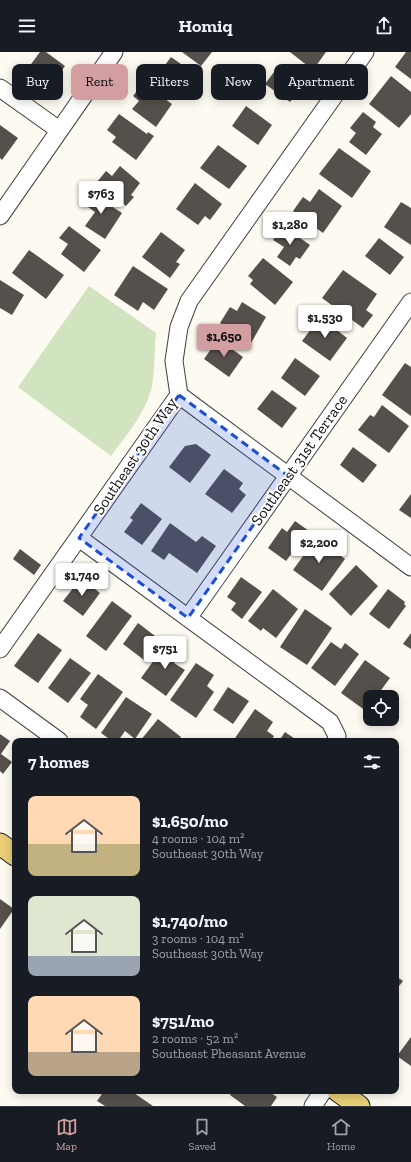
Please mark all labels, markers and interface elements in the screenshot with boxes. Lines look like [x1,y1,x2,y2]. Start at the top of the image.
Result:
icon: menu [16,15,38,37]
text: Homiq [179,15,232,37]
icon: share [373,15,395,37]
chip: Buy [12,64,63,100]
chip: Rent [71,64,128,100]
chip: Filters [136,64,203,100]
chip: New [211,64,266,100]
chip: Apartment [274,64,368,100]
pin: $763 [77,181,125,215]
text: $763 [88,186,114,201]
pin: $1,280 [257,212,323,246]
text: $1,280 [272,217,308,232]
pin: $1,530 [292,305,358,339]
text: $1,530 [307,310,343,325]
pin: $1,650 [191,324,257,358]
text: $1,650 [206,329,242,344]
street label: Southeast 31st Terrace [247,391,351,529]
street label: Southeast 30th Way [89,393,182,518]
pin: $2,200 [286,530,352,564]
text: $2,200 [300,535,338,550]
pin: $1,740 [49,563,115,597]
text: $1,740 [64,568,100,583]
pin: $751 [141,636,189,670]
text: $751 [153,641,177,656]
map controls [363,690,399,726]
button: locate [363,690,399,726]
icon: filters [361,751,383,773]
text: 7 homes [28,752,89,772]
text: $1,650/mo [152,811,228,831]
icon: home [60,812,108,860]
text: 4 rooms · 104 m² [152,831,245,846]
text: Southeast 30th Way [152,846,263,861]
text: $1,740/mo [152,911,228,931]
icon: home [60,912,108,960]
text: 3 rooms · 104 m² [152,931,244,946]
text: Southeast 30th Way [152,946,263,961]
text: $751/mo [152,1011,214,1031]
icon: home [60,1012,108,1060]
text: 2 rooms · 52 m² [152,1031,238,1046]
text: Southeast Pheasant Avenue [152,1046,306,1061]
tab: Map [56,1116,78,1153]
tab: Saved [189,1116,216,1153]
tab: Home [327,1116,355,1153]

